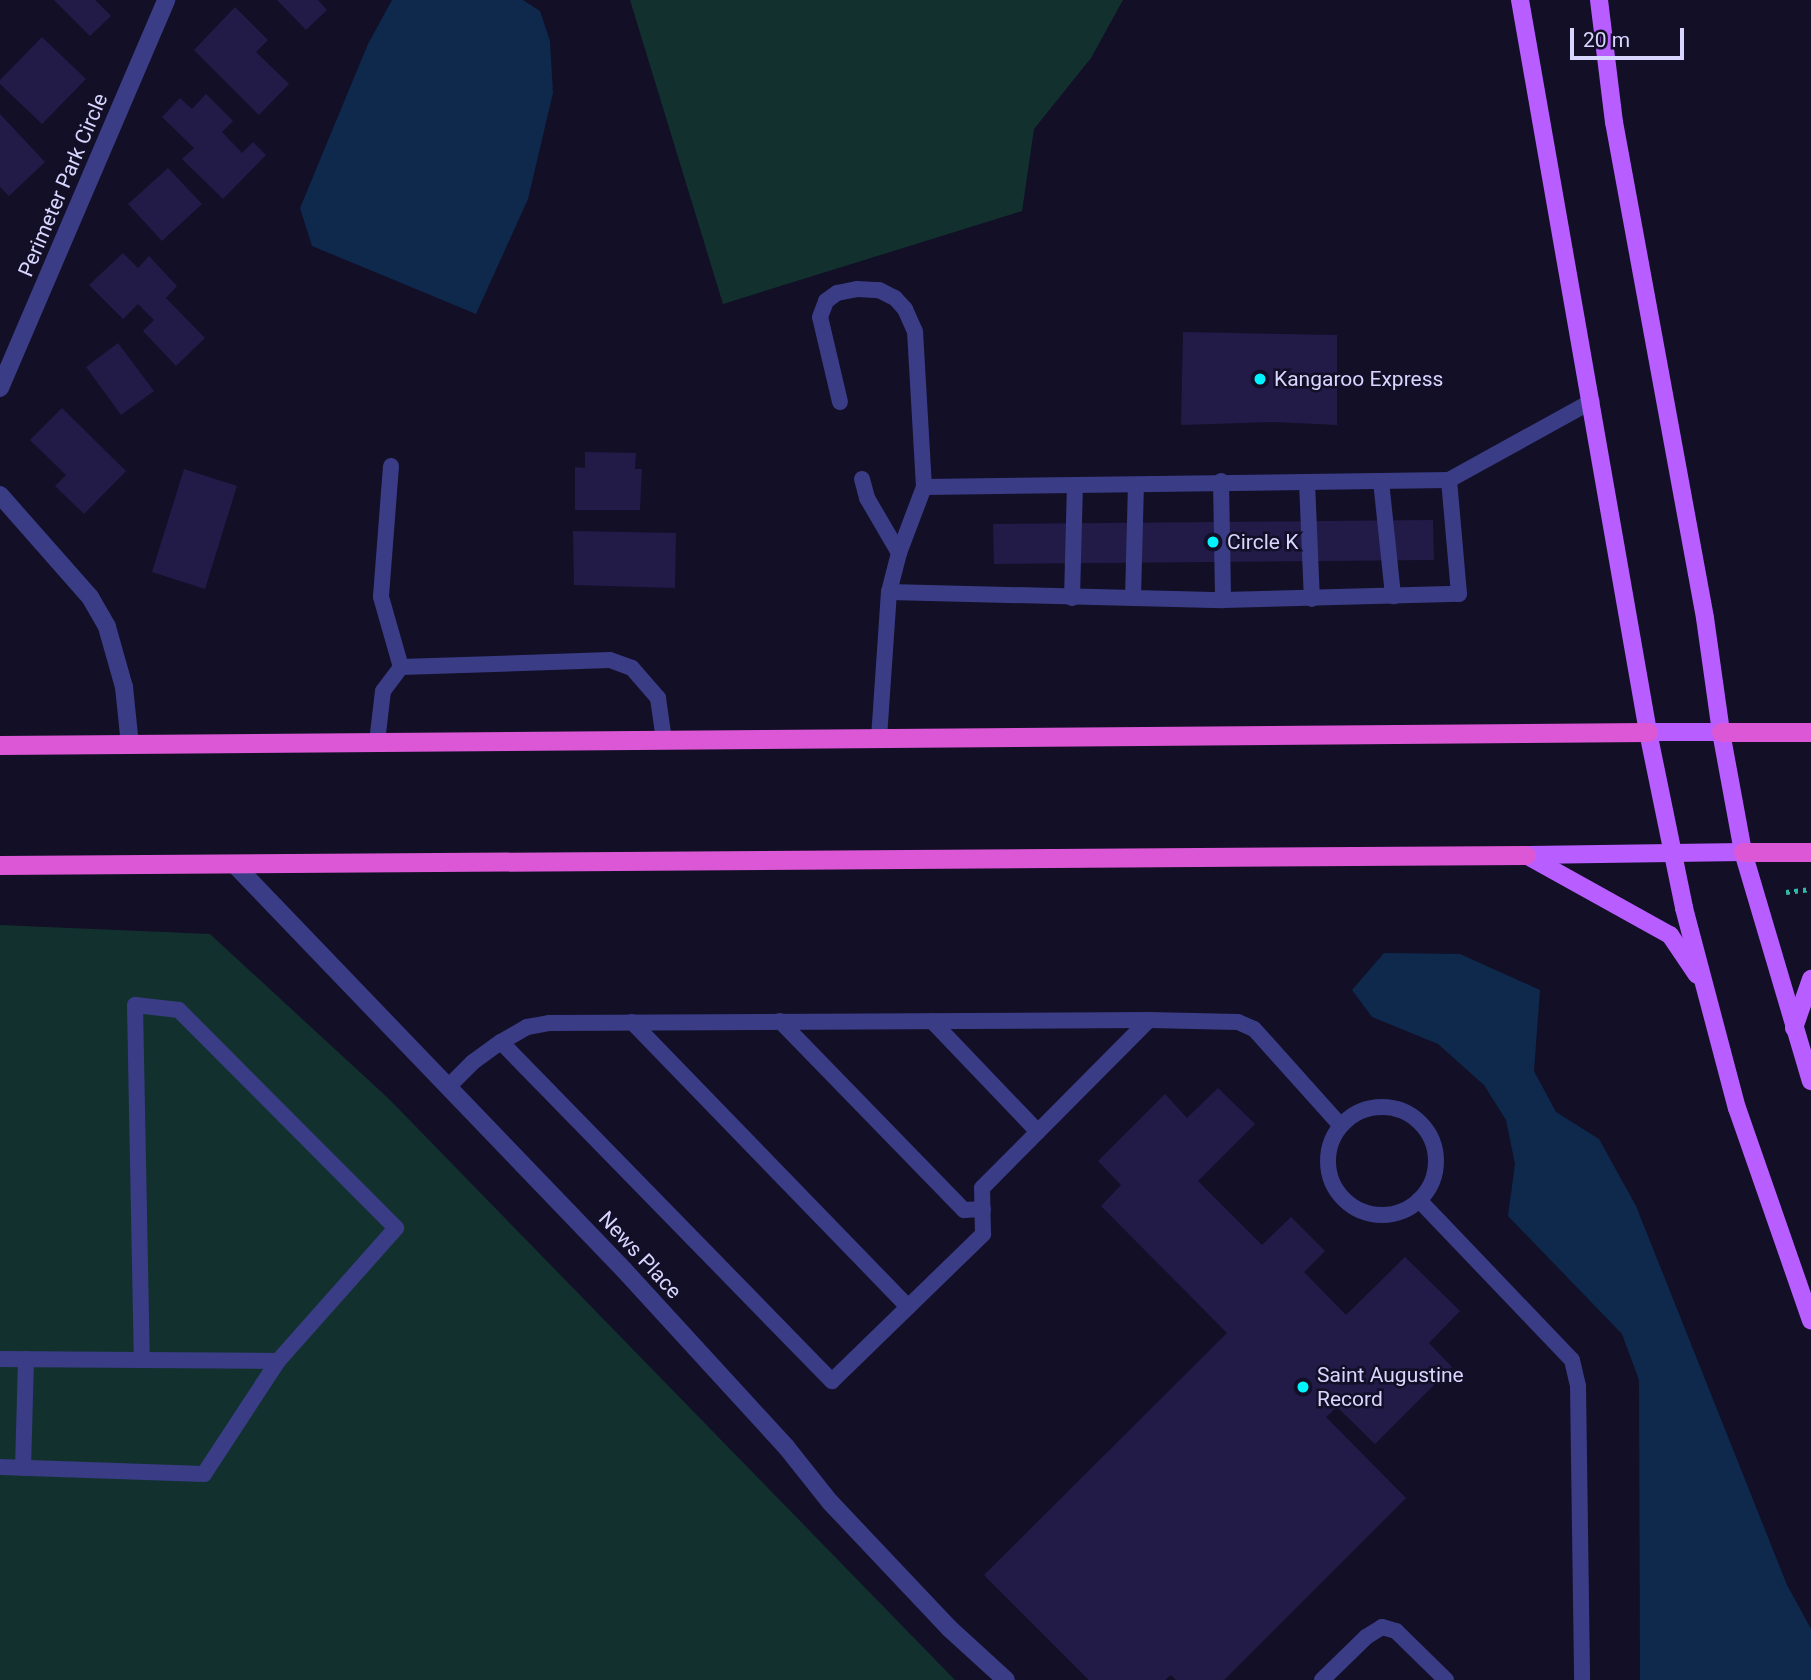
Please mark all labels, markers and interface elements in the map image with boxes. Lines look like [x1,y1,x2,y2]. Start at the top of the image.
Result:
scale bar [1573,14,1687,58]
text: 20 m [1583,28,1630,52]
street label: Perimeter Park Circle [13,89,113,281]
place label: Kangaroo Express [1274,366,1443,392]
marker: Kangaroo Express [1252,371,1268,387]
place label: Circle K [1227,529,1298,555]
marker: Circle K [1205,534,1221,550]
street label: News Place [593,1206,687,1304]
place label: Saint Augustine Record [1317,1362,1464,1412]
marker: Saint Augustine Record [1295,1379,1311,1395]

